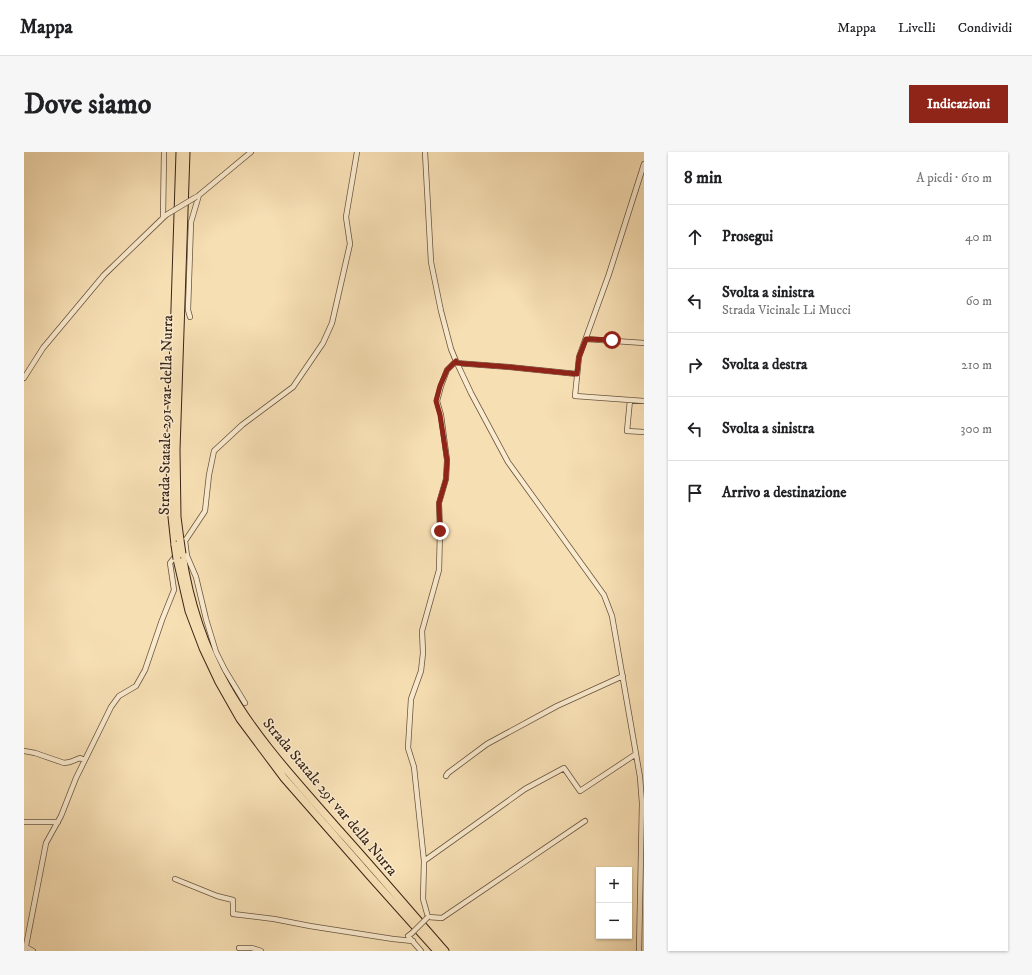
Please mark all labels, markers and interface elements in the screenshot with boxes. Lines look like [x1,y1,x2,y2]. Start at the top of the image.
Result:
text: Mappa [20,16,73,39]
text: Mappa [837,19,876,37]
text: Livelli [898,19,936,37]
text: Condividi [958,19,1012,37]
button: Indicazioni [909,85,1008,123]
text: Dove siamo [24,87,151,122]
text: 8 min [684,167,722,189]
text: A piedi · 610 m [916,170,992,186]
icon: ahead [684,226,706,248]
text: Prosegui [722,227,773,246]
text: 40 m [965,229,992,245]
text: Svolta a sinistra [722,283,814,302]
icon: left [684,290,706,312]
text: 60 m [966,293,992,309]
text: Strada Vicinale Li Mucci [722,302,851,318]
street label: Strada Statale 291 var della Nurra [155,314,177,515]
route start [603,331,621,349]
icon: right [684,354,706,376]
text: Svolta a destra [722,355,807,374]
text: 210 m [961,357,992,373]
icon: left [684,418,706,440]
text: Svolta a sinistra [722,419,814,438]
text: 300 m [961,421,992,437]
icon: arrive [684,482,706,504]
text: Arrivo a destinazione [722,483,846,502]
route end [431,522,449,540]
street label: Strada Statale 291 var della Nurra [258,714,402,880]
map controls [596,867,632,939]
button: + [596,867,632,903]
button: − [596,903,632,939]

